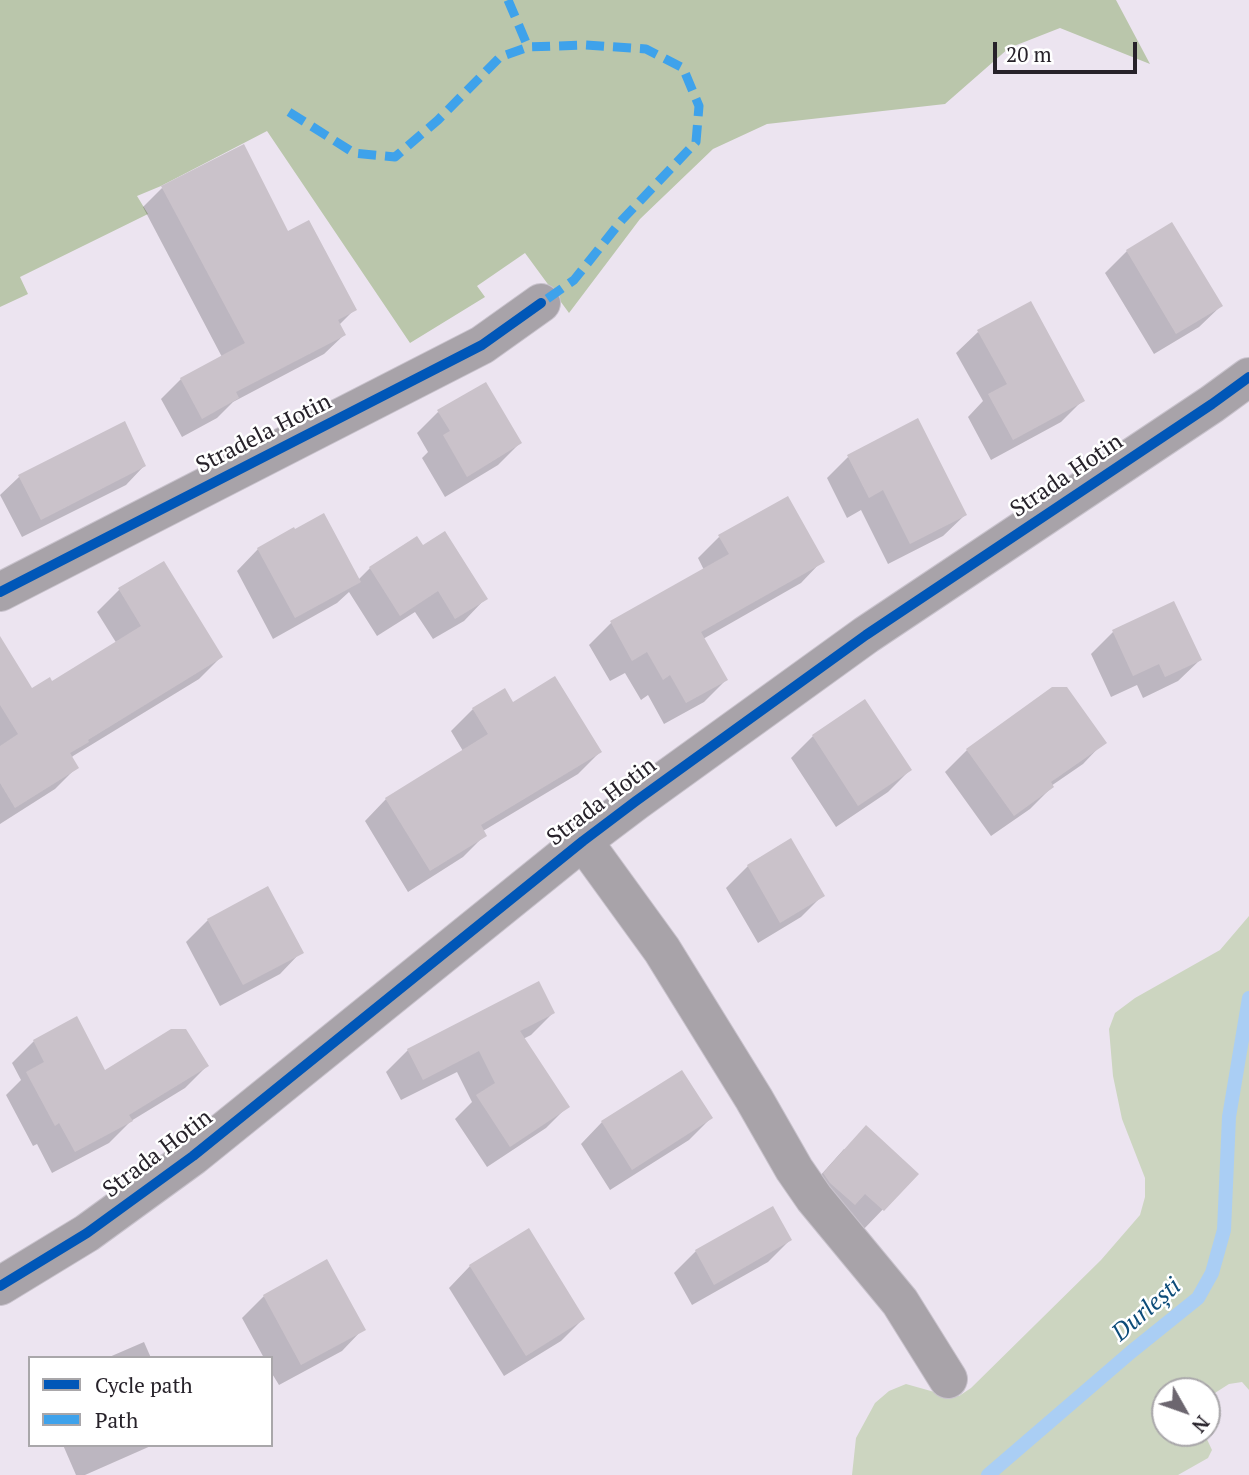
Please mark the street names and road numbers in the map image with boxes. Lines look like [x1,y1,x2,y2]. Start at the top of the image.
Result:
street label: Stradela Hotin [192,388,336,480]
street label: Strada Hotin [1006,428,1128,524]
street label: Strada Hotin [542,752,662,852]
street label: Strada Hotin [98,1104,218,1204]

